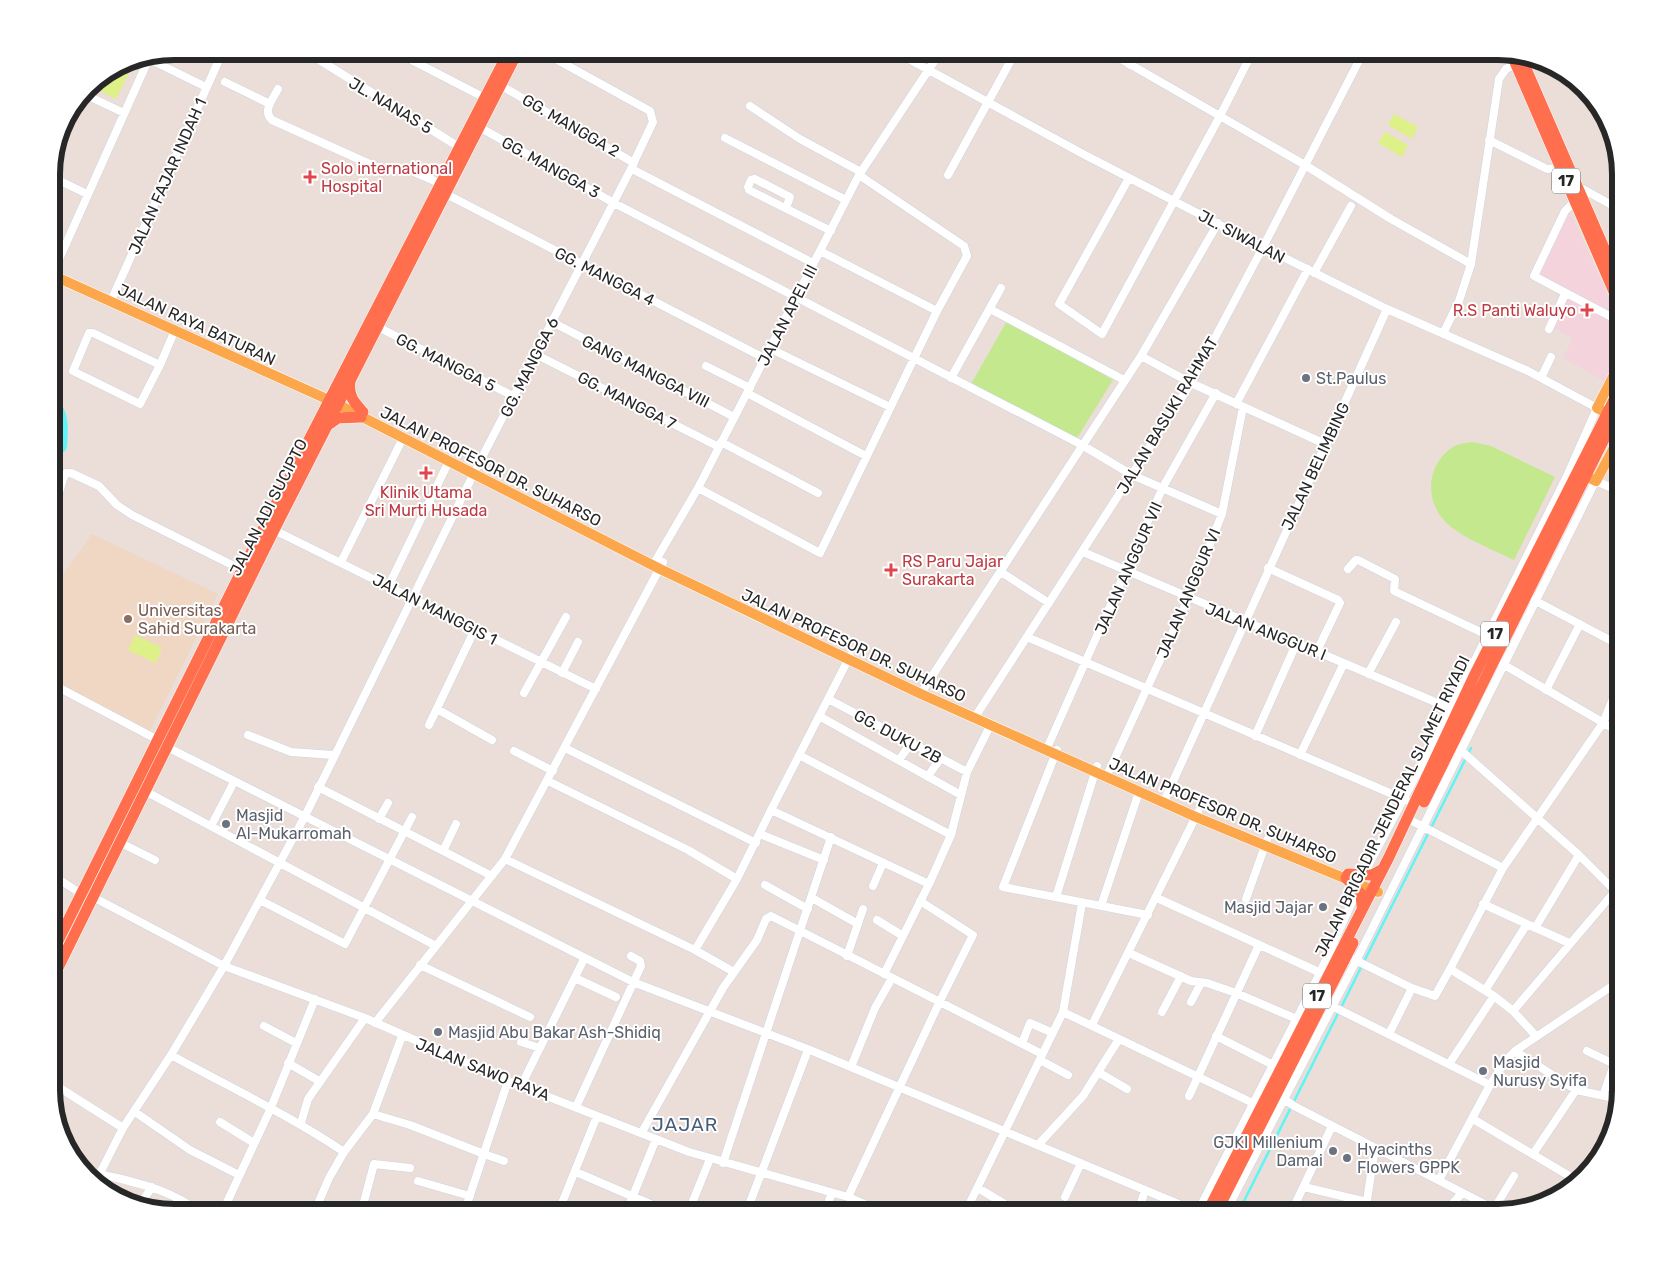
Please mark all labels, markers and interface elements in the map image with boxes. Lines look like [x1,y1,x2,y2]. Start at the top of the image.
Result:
street label: JL. NANAS 5 [346,73,436,138]
street label: GG. MANGGA 2 [519,90,623,161]
street label: JALAN FAJAR INDAH 1 [124,95,210,257]
street label: GG. MANGGA 3 [498,133,603,202]
place label: Solo international Hospital [321,159,452,196]
road number: 17 [1552,168,1580,194]
marker: Solo international Hospital [303,170,317,184]
street label: JL. SIWALAN [1195,206,1288,267]
street label: GG. MANGGA 4 [552,243,658,310]
street label: JALAN APEL III [754,261,821,369]
street label: JALAN RAYA BATURAN [115,280,279,369]
place label: R.S Panti Waluyo [1453,301,1576,320]
marker: R.S Panti Waluyo [1580,303,1594,317]
street label: GG. MANGGA 6 [496,314,563,420]
street label: GG. MANGGA 5 [393,329,499,396]
street label: GANG MANGGA VIII [579,331,713,412]
street label: JALAN BASUKI RAHMAT [1113,333,1222,497]
street label: GG. MANGGA 7 [574,367,679,433]
place label: St.Paulus [1316,369,1386,388]
marker: St.Paulus [1300,372,1312,384]
street label: JALAN BELIMBING [1277,399,1353,533]
street label: JALAN PROFESOR DR. SUHARSO [377,402,604,531]
street label: JALAN ADI SUCIPTO [226,435,311,579]
marker: Klinik Utama Sri Murti Husada [419,466,433,480]
place label: Klinik Utama Sri Murti Husada [365,483,487,520]
street label: JALAN ANGGUR VII [1091,499,1166,637]
street label: JALAN ANGGUR VI [1153,526,1224,661]
place label: RS Paru Jajar Surakarta [902,552,1003,589]
marker: RS Paru Jajar Surakarta [884,563,898,577]
street label: JALAN MANGGIS 1 [369,570,500,649]
street label: JALAN PROFESOR DR. SUHARSO [739,585,969,706]
street label: JALAN ANGGUR I [1203,599,1329,664]
place label: Universitas Sahid Surakarta [138,601,256,638]
marker: Universitas Sahid Surakarta [122,613,134,625]
road number: 17 [1481,622,1509,646]
street label: JALAN BRIGADIR JENDERAL SLAMET RIYADI [1311,653,1474,960]
street label: GG. DUKU 2B [851,705,945,767]
street label: JALAN PROFESOR DR. SUHARSO [1106,754,1339,867]
place label: Masjid Al-Mukarromah [236,806,351,843]
marker: Masjid Al-Mukarromah [220,818,232,830]
place label: Masjid Jajar [1224,898,1313,917]
marker: Masjid Jajar [1317,901,1329,913]
road number: 17 [1303,984,1331,1008]
place label: Masjid Abu Bakar Ash-Shidiq [448,1023,661,1042]
marker: Masjid Abu Bakar Ash-Shidiq [432,1026,444,1038]
street label: JALAN SAWO RAYA [413,1034,553,1105]
place label: Masjid Nurusy Syifa [1493,1053,1587,1090]
marker: Masjid Nurusy Syifa [1477,1065,1489,1077]
district label: JAJAR [652,1113,718,1136]
place label: GJKI Millenium Damai [1213,1133,1323,1170]
place label: Hyacinths Flowers GPPK [1357,1140,1460,1177]
marker: GJKI Millenium Damai [1327,1145,1339,1157]
marker: Hyacinths Flowers GPPK [1341,1152,1353,1164]

